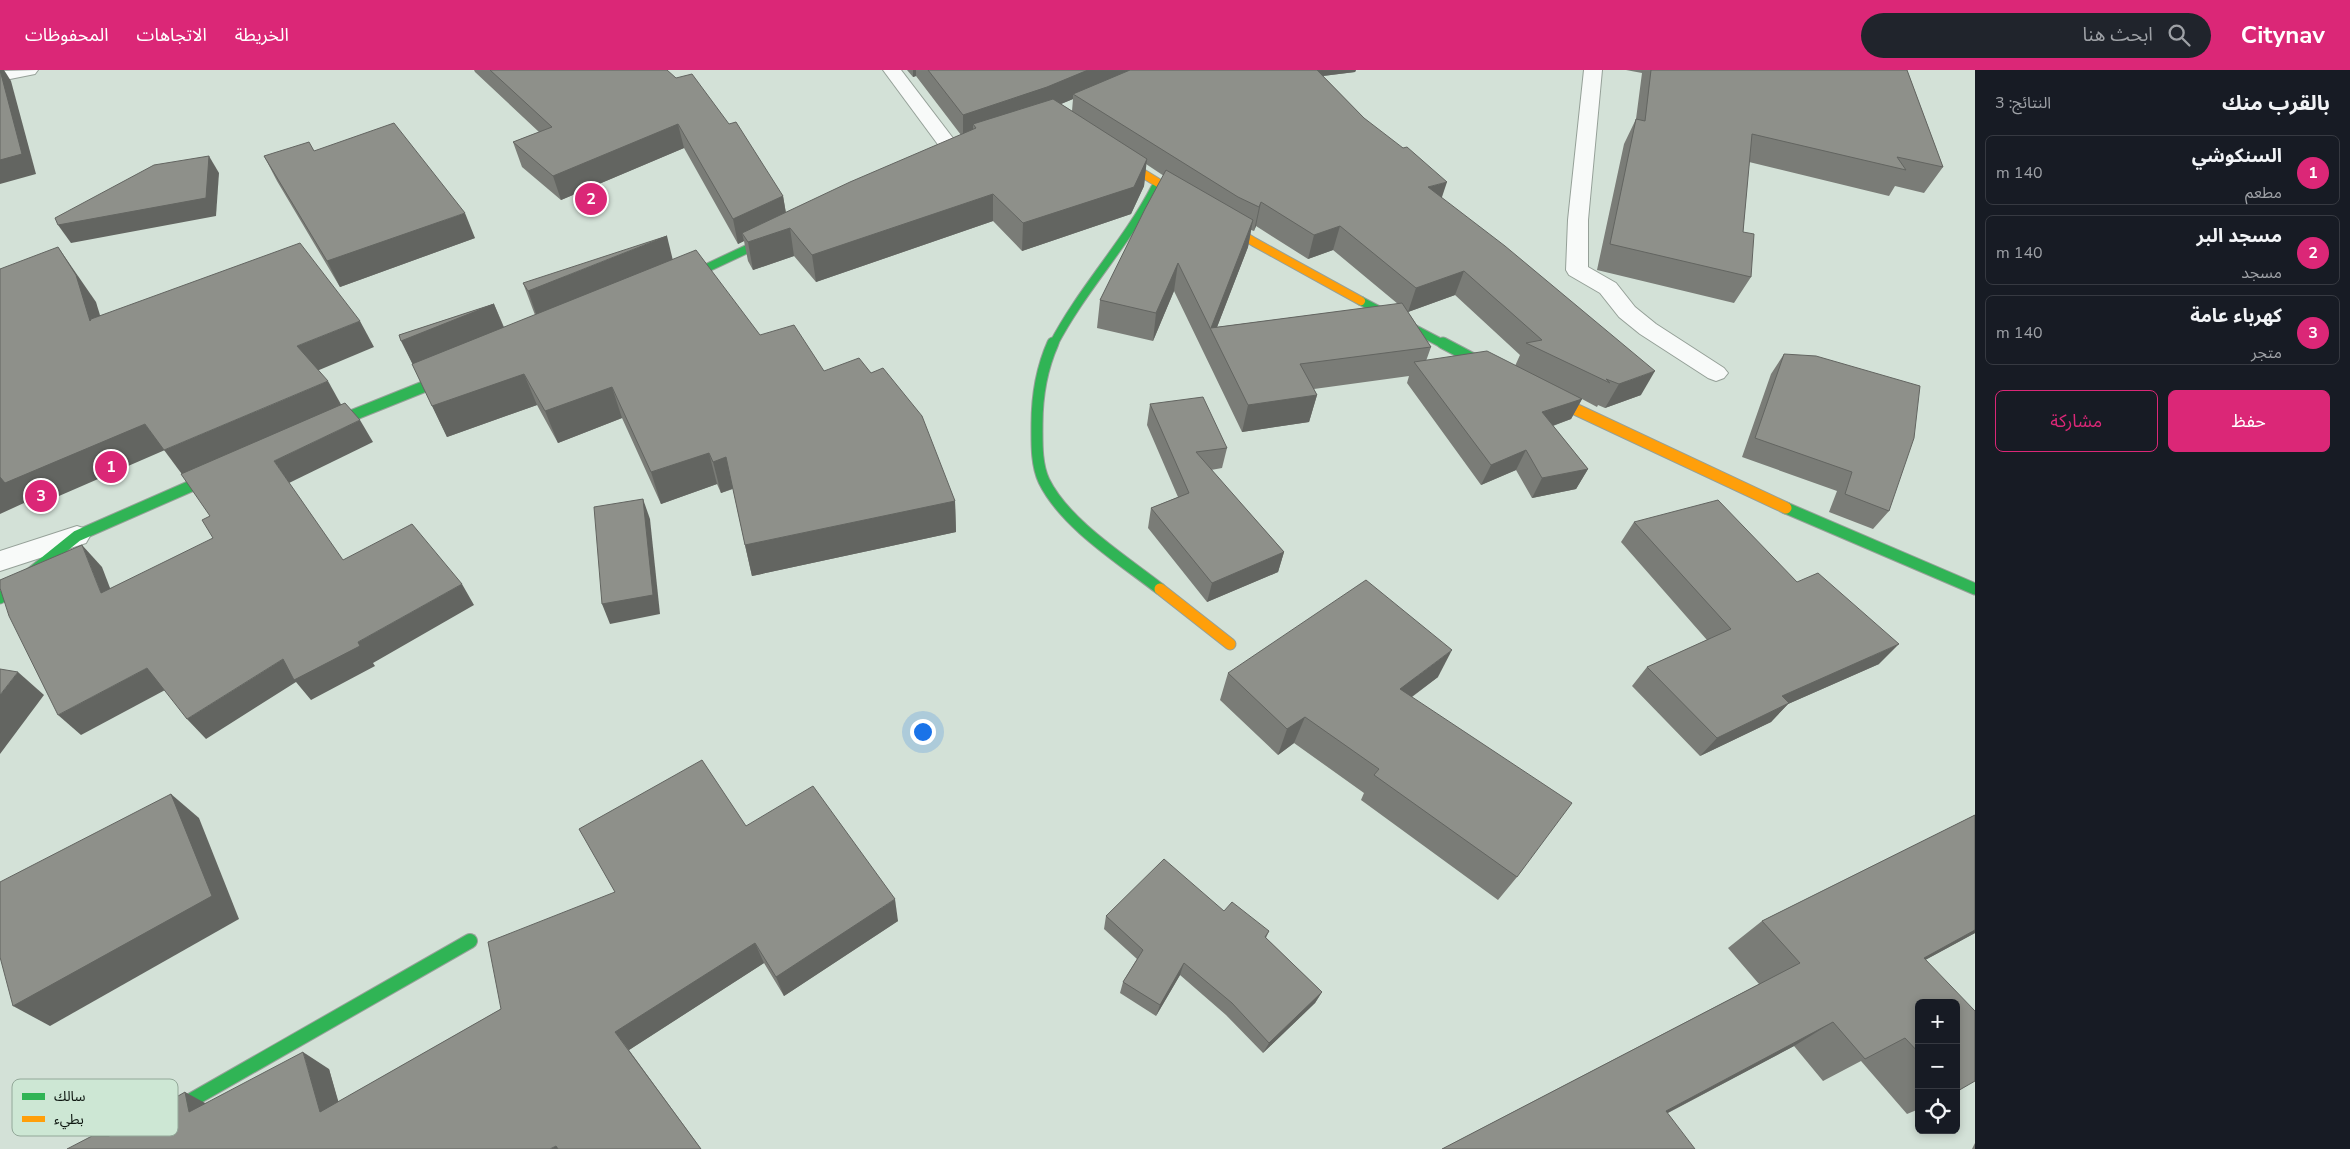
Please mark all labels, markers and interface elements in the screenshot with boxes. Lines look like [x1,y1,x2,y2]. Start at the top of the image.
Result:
search box [1861,13,2211,58]
text: Citynav [2241,19,2325,51]
icon: search [2165,21,2193,49]
text: ابحث هنا [2083,22,2153,48]
text: المحفوظات [25,23,109,47]
text: الاتجاهات [137,23,207,47]
text: الخريطة [235,23,289,47]
text: بالقرب منك [2222,89,2330,117]
text: النتائج: 3 [1995,92,2051,114]
text: السنكوشي [2192,143,2282,169]
text: 140 m [1996,162,2043,184]
text: 1 [2308,162,2318,184]
pin: 2 [575,180,607,218]
text: مطعم [2245,182,2282,204]
text: مسجد البر [2196,223,2282,249]
text: 140 m [1996,242,2043,264]
text: 2 [2308,242,2318,264]
text: مسجد [2241,262,2282,284]
text: كهرباء عامة [2190,303,2282,329]
text: 140 m [1996,322,2043,344]
text: 3 [2308,322,2318,344]
text: متجر [2251,342,2282,364]
button: مشاركة [1995,390,2158,452]
button: حفظ [2168,390,2330,452]
pin: 1 [95,448,127,486]
pin: 3 [25,477,57,515]
your location [910,719,936,745]
map controls [1915,999,1960,1134]
button: + [1915,999,1960,1044]
button: − [1915,1044,1960,1089]
legend [12,1079,178,1136]
text: سالك [54,1087,86,1106]
button: locate [1915,1089,1960,1134]
text: بطيء [54,1110,84,1130]

